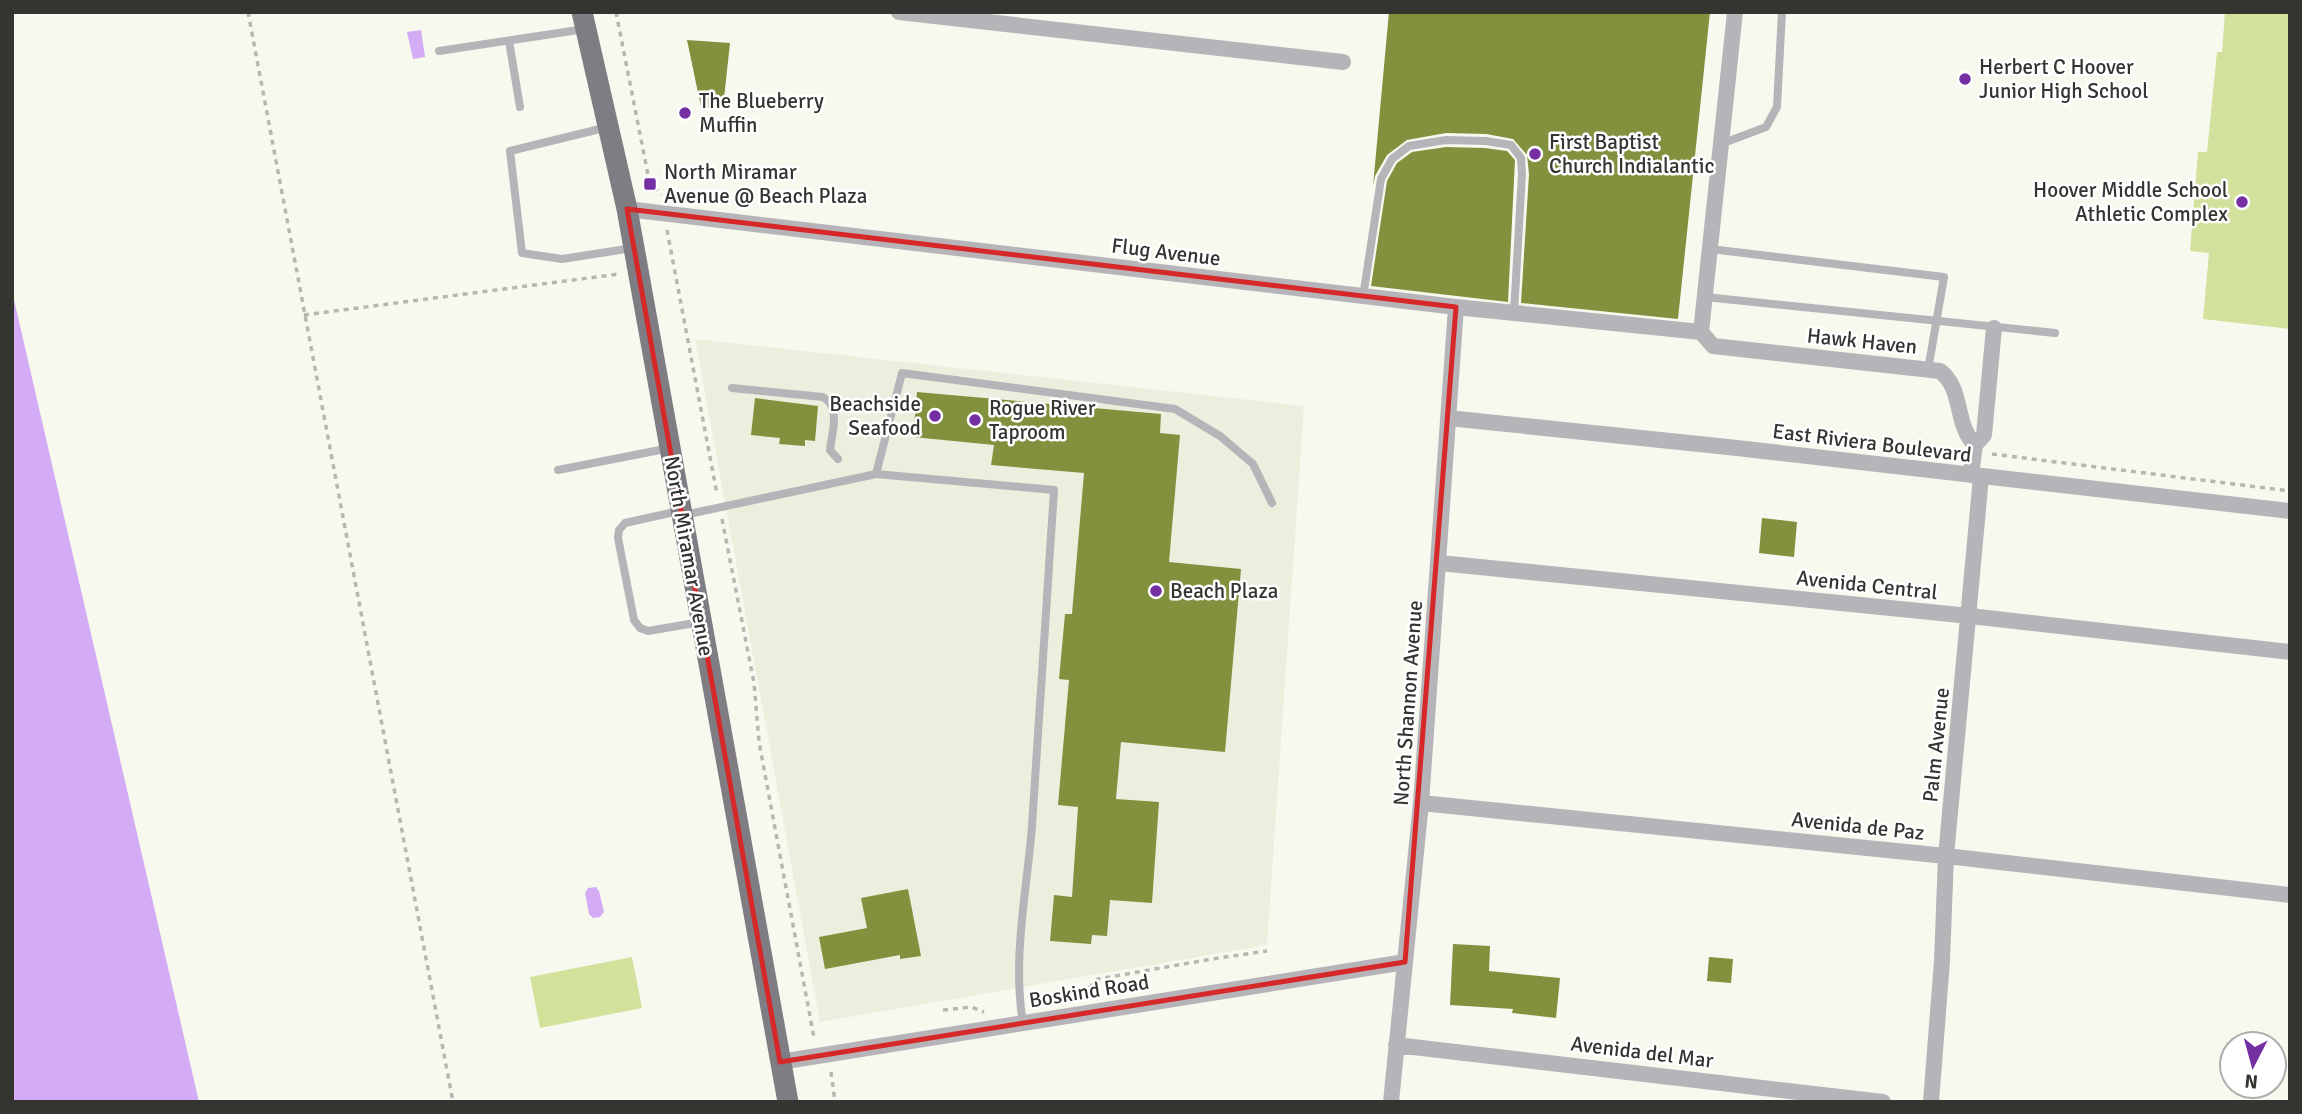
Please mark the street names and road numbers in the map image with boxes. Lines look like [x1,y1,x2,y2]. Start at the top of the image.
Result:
street label: Flug Avenue [1110,232,1222,272]
street label: Hawk Haven [1806,322,1918,360]
street label: East Riviera Boulevard [1771,418,1973,468]
street label: North Miramar Avenue [659,454,719,658]
street label: Avenida Central [1795,565,1939,605]
street label: North Shannon Avenue [1388,599,1428,807]
street label: Palm Avenue [1917,686,1955,804]
street label: Avenida de Paz [1790,806,1926,846]
street label: Boskind Road [1027,969,1151,1013]
street label: Avenida del Mar [1569,1030,1715,1074]

